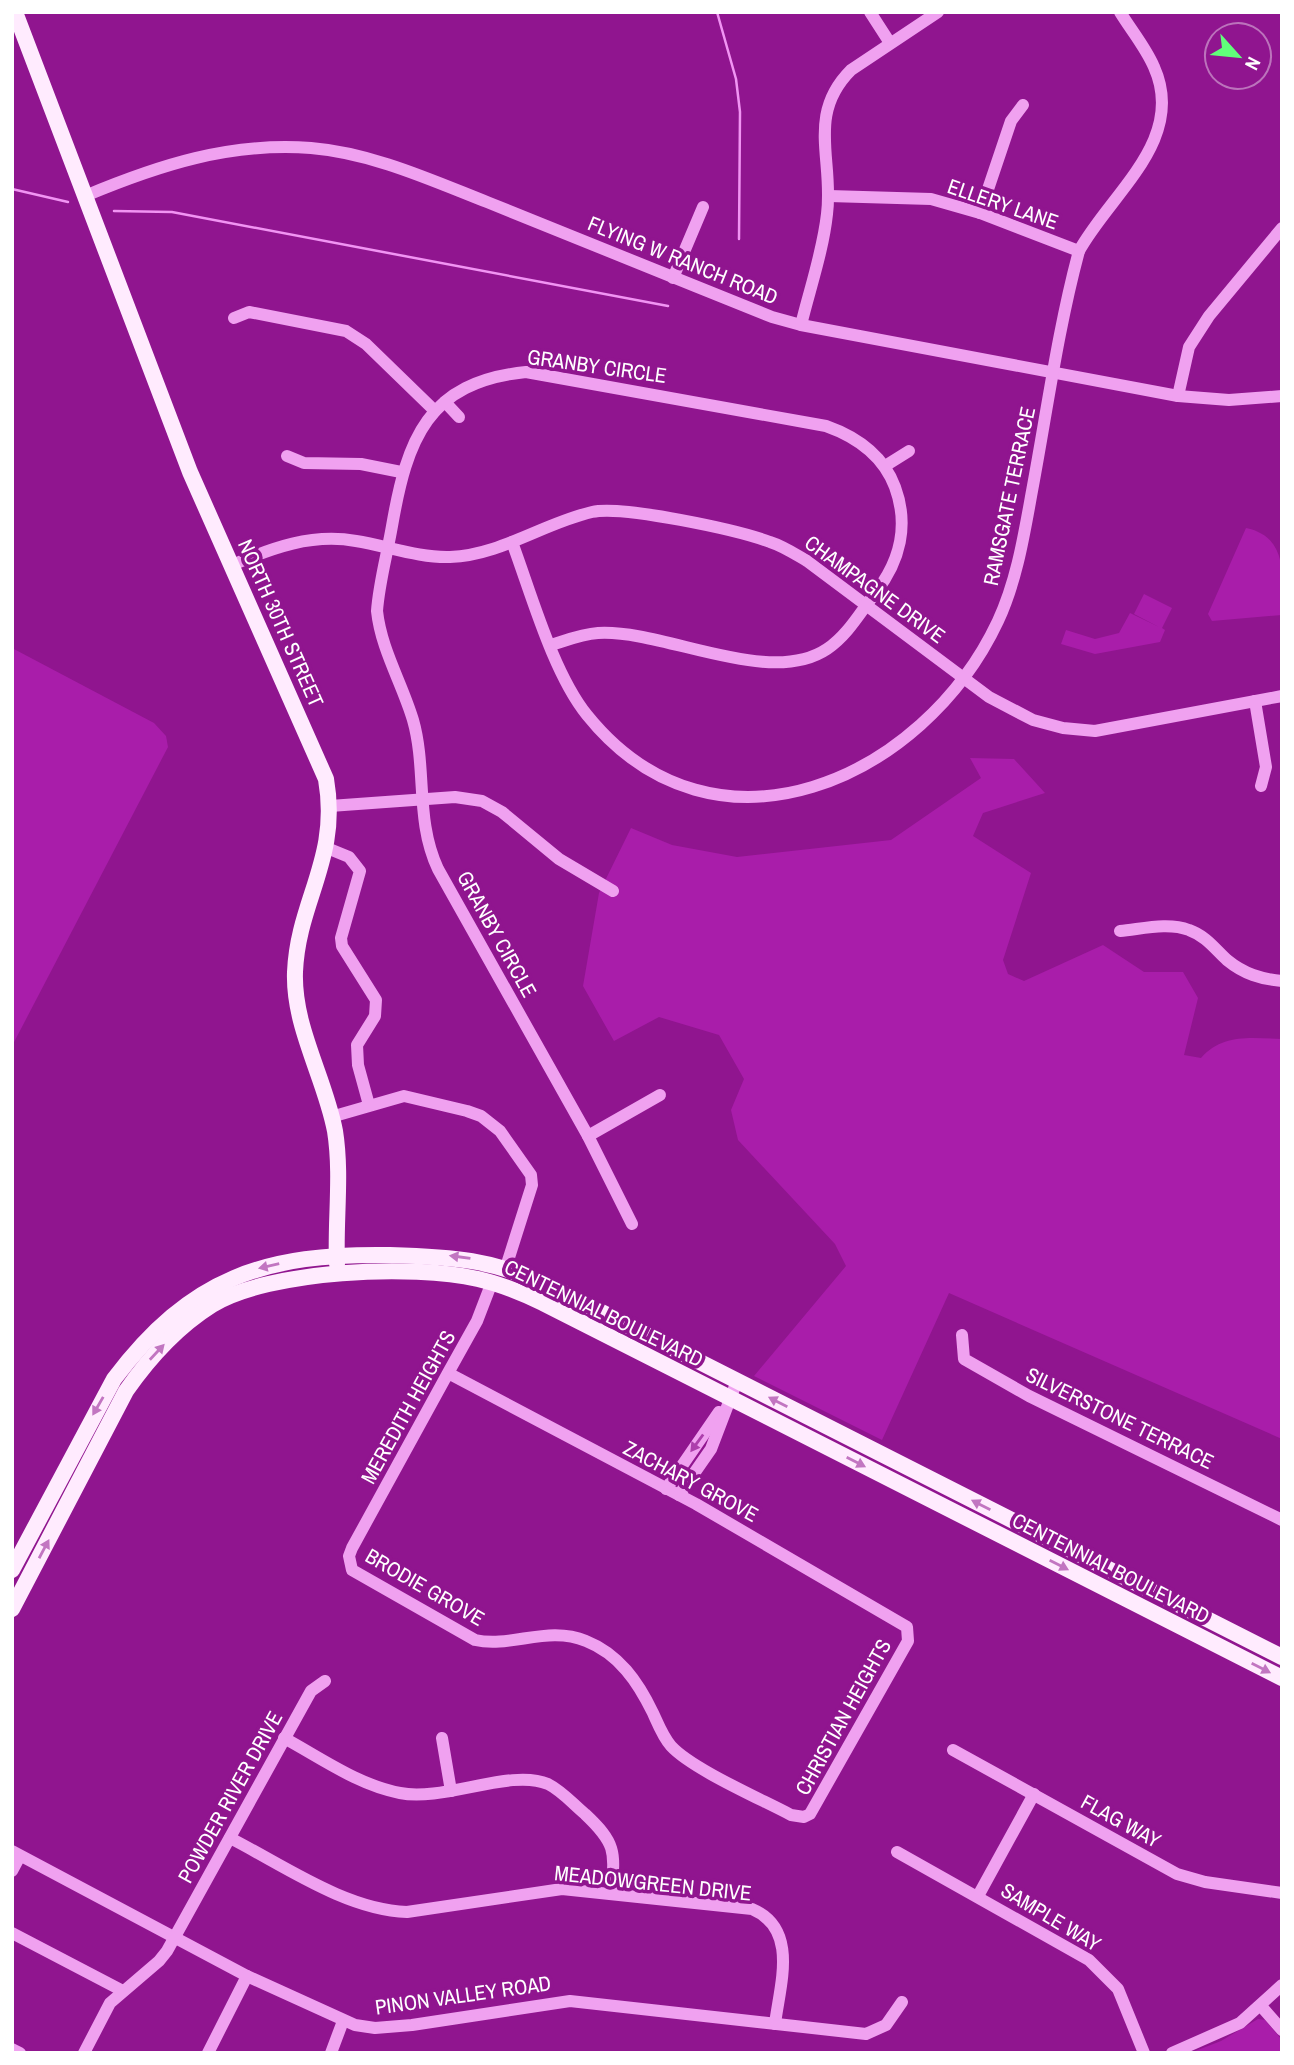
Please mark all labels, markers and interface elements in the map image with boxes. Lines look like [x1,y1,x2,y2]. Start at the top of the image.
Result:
north arrow [1203,21,1273,91]
text: N [1239,53,1267,75]
street label: ELLERY LANE [944,172,1062,236]
street label: FLYING W RANCH ROAD [584,209,782,311]
street label: GRANBY CIRCLE [525,342,669,390]
street label: RAMSGATE TERRACE [976,404,1042,588]
street label: CHAMPAGNE DRIVE [799,528,951,650]
street label: NORTH 30TH STREET [231,535,331,712]
street label: GRANBY CIRCLE [450,866,544,1002]
one-way arrow [449,1252,471,1263]
street label: CENTENNIAL BOULEVARD [500,1252,708,1374]
one-way arrow [258,1260,280,1271]
street label: MEREDITH HEIGHTS [354,1325,462,1489]
one-way arrow [148,1344,164,1361]
street label: SILVERSTONE TERRACE [1021,1360,1219,1476]
one-way arrow [92,1396,104,1415]
one-way arrow [768,1396,788,1407]
street label: ZACHARY GROVE [619,1433,763,1529]
one-way arrow [690,1434,704,1452]
one-way arrow [846,1456,866,1467]
one-way arrow [970,1499,990,1511]
street label: CENTENNIAL BOULEVARD [1007,1506,1215,1630]
one-way arrow [38,1539,49,1559]
street label: BRODIE GROVE [360,1541,490,1633]
one-way arrow [1049,1559,1069,1570]
street label: CHRISTIAN HEIGHTS [788,1634,898,1800]
one-way arrow [1251,1662,1271,1673]
street label: POWDER RIVER DRIVE [171,1706,289,1888]
street label: FLAG WAY [1076,1787,1167,1855]
street label: MEADOWGREEN DRIVE [553,1858,753,1908]
street label: SAMPLE WAY [996,1876,1107,1959]
street label: PINON VALLEY ROAD [373,1968,553,2022]

